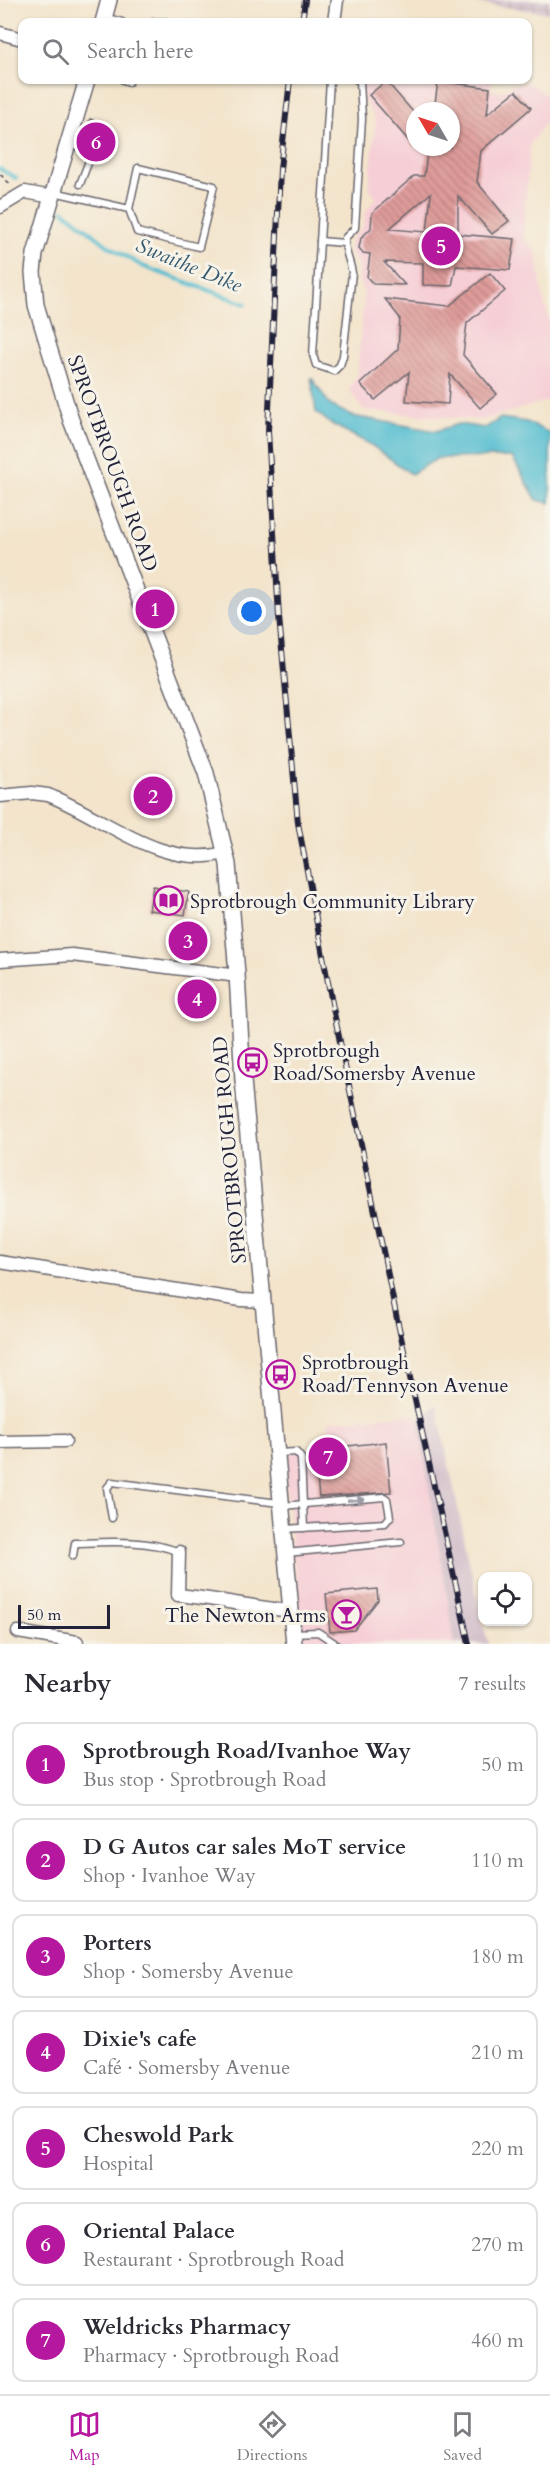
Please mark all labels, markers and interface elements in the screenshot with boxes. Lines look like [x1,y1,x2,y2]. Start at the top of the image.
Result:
search box [18,18,532,84]
icon: search [39,35,72,68]
text: Search here [87,36,194,66]
north arrow [406,102,460,156]
pin: 6 [76,120,116,164]
pin: 5 [422,224,460,268]
water label: Swaithe Dike [131,231,247,300]
street label: SPROTBROUGH ROAD [61,351,164,575]
pin: 1 [136,586,174,632]
your location [237,597,266,626]
pin: 2 [134,774,172,818]
library icon: Sprotbrough Community Library [153,885,185,917]
place label: Sprotbrough Community Library [190,888,475,915]
pin: 3 [168,918,207,964]
pin: 4 [178,976,216,1022]
street label: SPROTBROUGH ROAD [206,1035,253,1265]
place label: Sprotbrough Road/Somersby Avenue [273,1037,476,1087]
bus stop icon: Sprotbrough Road/Somersby Avenue [236,1046,268,1078]
place label: Sprotbrough Road/Tennyson Avenue [302,1349,509,1399]
bus stop icon: Sprotbrough Road/Tennyson Avenue [265,1358,297,1390]
pin: 7 [308,1434,348,1480]
one-way arrow [346,1495,365,1504]
map controls [478,1572,532,1626]
button: locate [478,1572,532,1626]
bar icon: The Newton Arms [331,1599,363,1631]
scale bar [18,1602,110,1630]
place label: The Newton Arms [165,1602,326,1629]
text: 50 m [27,1604,61,1626]
text: Nearby [24,1666,112,1701]
text: 7 results [458,1670,526,1697]
text: Sprotbrough Road/Ivanhoe Way [83,1736,411,1766]
text: 1 [40,1751,51,1778]
text: 50 m [481,1751,524,1778]
text: Bus stop · Sprotbrough Road [83,1766,326,1793]
text: D G Autos car sales MoT service [83,1832,406,1862]
text: 2 [40,1847,51,1874]
text: 110 m [471,1847,524,1874]
text: Shop · Ivanhoe Way [83,1862,256,1889]
text: Porters [83,1928,152,1958]
text: 3 [40,1943,51,1970]
text: 180 m [471,1943,524,1970]
text: Shop · Somersby Avenue [83,1958,294,1985]
text: Dixie's cafe [83,2024,197,2054]
text: 4 [40,2039,51,2066]
text: 210 m [471,2039,524,2066]
text: Café · Somersby Avenue [83,2054,290,2081]
text: Cheswold Park [83,2120,234,2150]
text: 5 [40,2135,51,2162]
text: 220 m [471,2135,524,2162]
text: Hospital [83,2150,154,2177]
text: Oriental Palace [83,2216,235,2246]
text: 6 [40,2231,51,2258]
text: 270 m [471,2231,524,2258]
text: Restaurant · Sprotbrough Road [83,2246,344,2273]
text: Weldricks Pharmacy [83,2312,291,2342]
text: 7 [40,2327,51,2354]
text: 460 m [471,2327,524,2354]
text: Pharmacy · Sprotbrough Road [83,2342,339,2369]
tab: Map [68,2408,101,2466]
tab: Directions [237,2408,307,2466]
tab: Saved [443,2408,482,2466]

